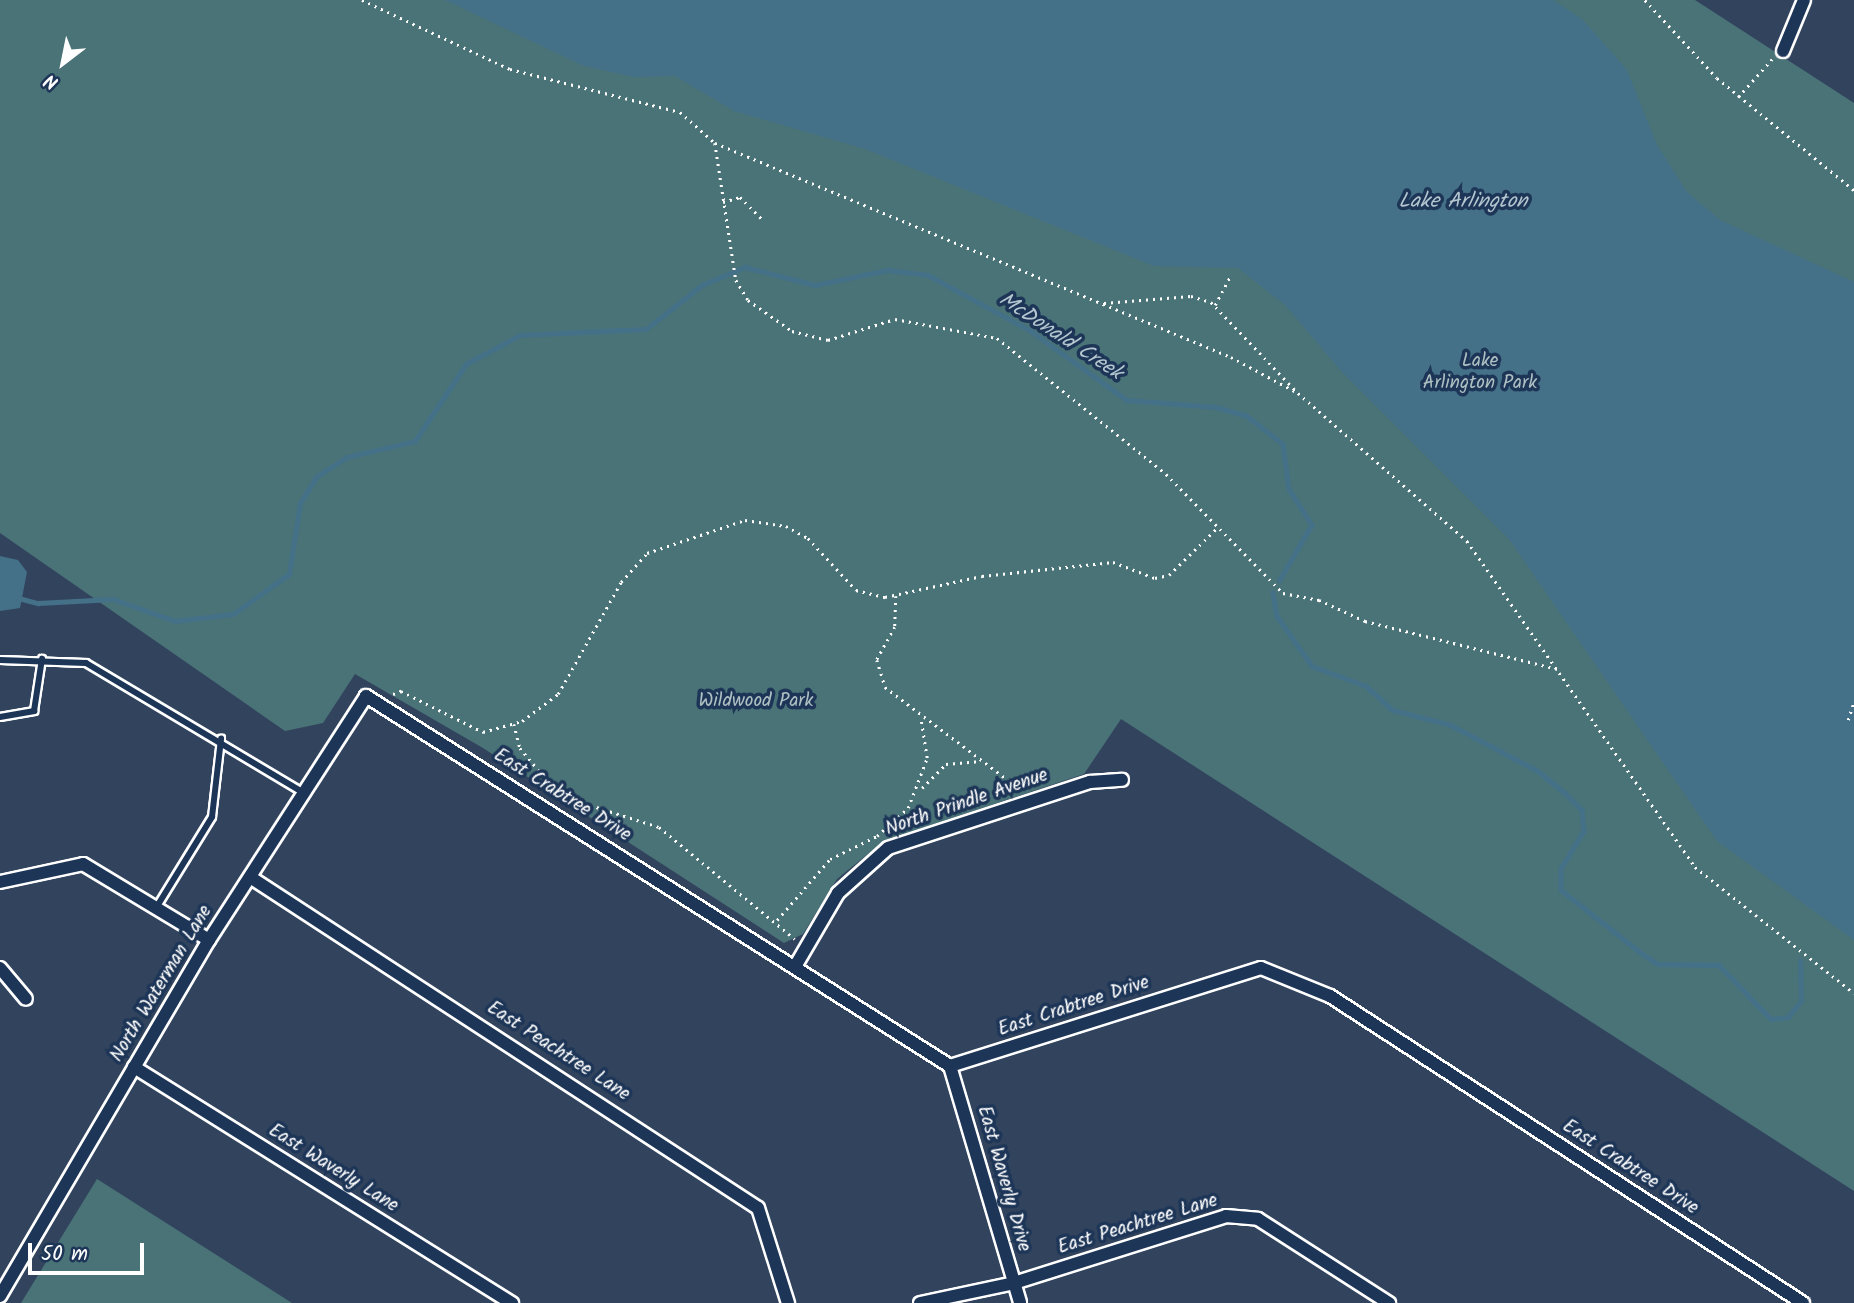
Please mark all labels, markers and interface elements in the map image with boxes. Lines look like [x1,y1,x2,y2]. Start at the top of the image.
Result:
north arrow [28,28,98,98]
text: N [39,65,65,97]
water label: Lake Arlington [1399,189,1527,215]
water label: McDonald Creek [993,288,1127,386]
park label: Lake Arlington Park [1423,351,1537,395]
park label: Wildwood Park [698,691,814,713]
street label: East Crabtree Drive [489,745,635,847]
street label: North Prindle Avenue [883,764,1051,842]
street label: North Waterman Lane [106,902,218,1066]
street label: East Crabtree Drive [996,972,1152,1042]
street label: East Peachtree Lane [482,997,634,1107]
street label: East Waverly Drive [971,1104,1035,1254]
street label: East Crabtree Drive [1558,1116,1702,1220]
street label: East Waverly Lane [264,1120,402,1218]
street label: East Peachtree Lane [1055,1190,1221,1260]
scale bar [32,1230,147,1274]
text: 50 m [41,1238,88,1271]

